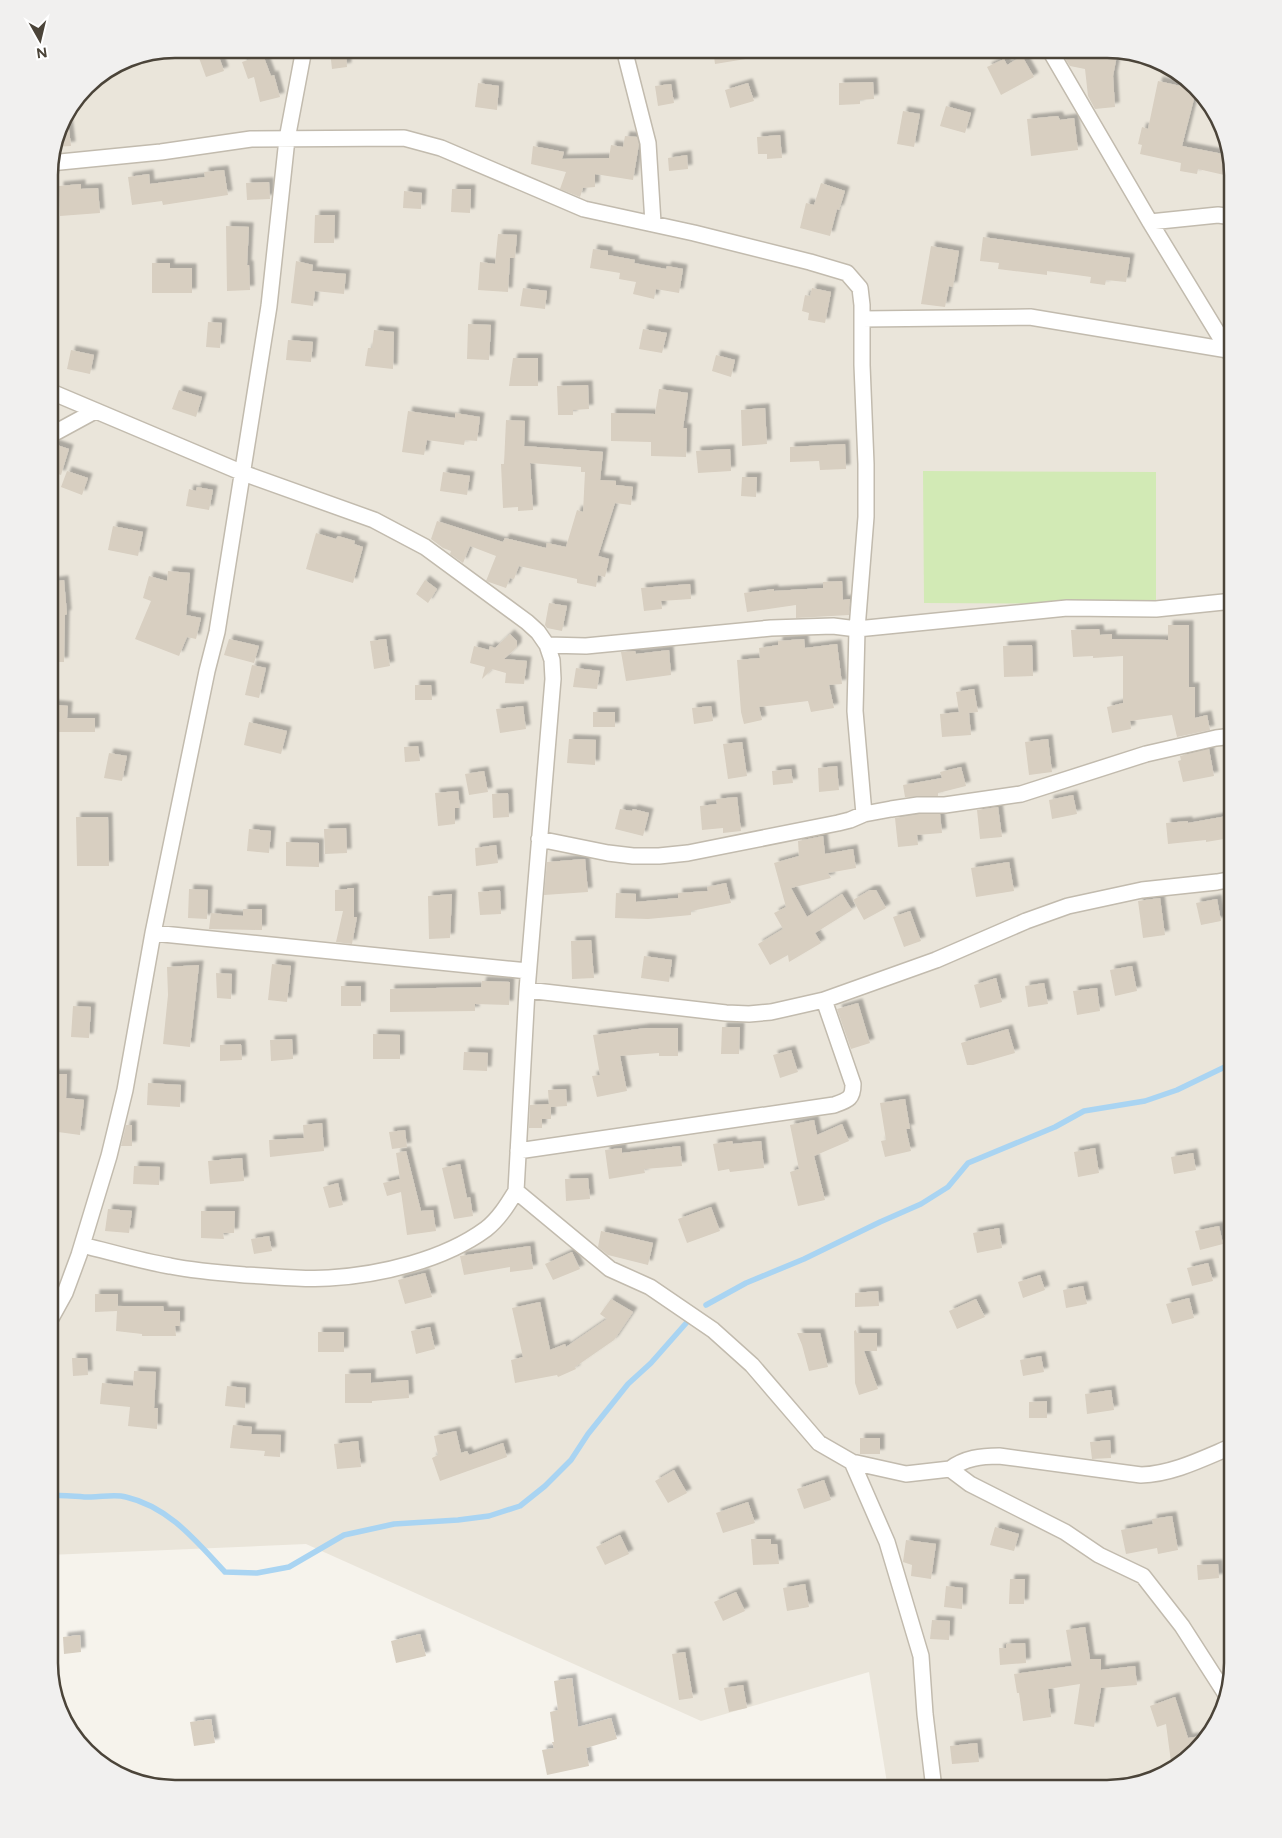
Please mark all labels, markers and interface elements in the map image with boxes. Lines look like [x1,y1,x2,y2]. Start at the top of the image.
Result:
north arrow [15,15,65,65]
text: N [35,43,48,62]

